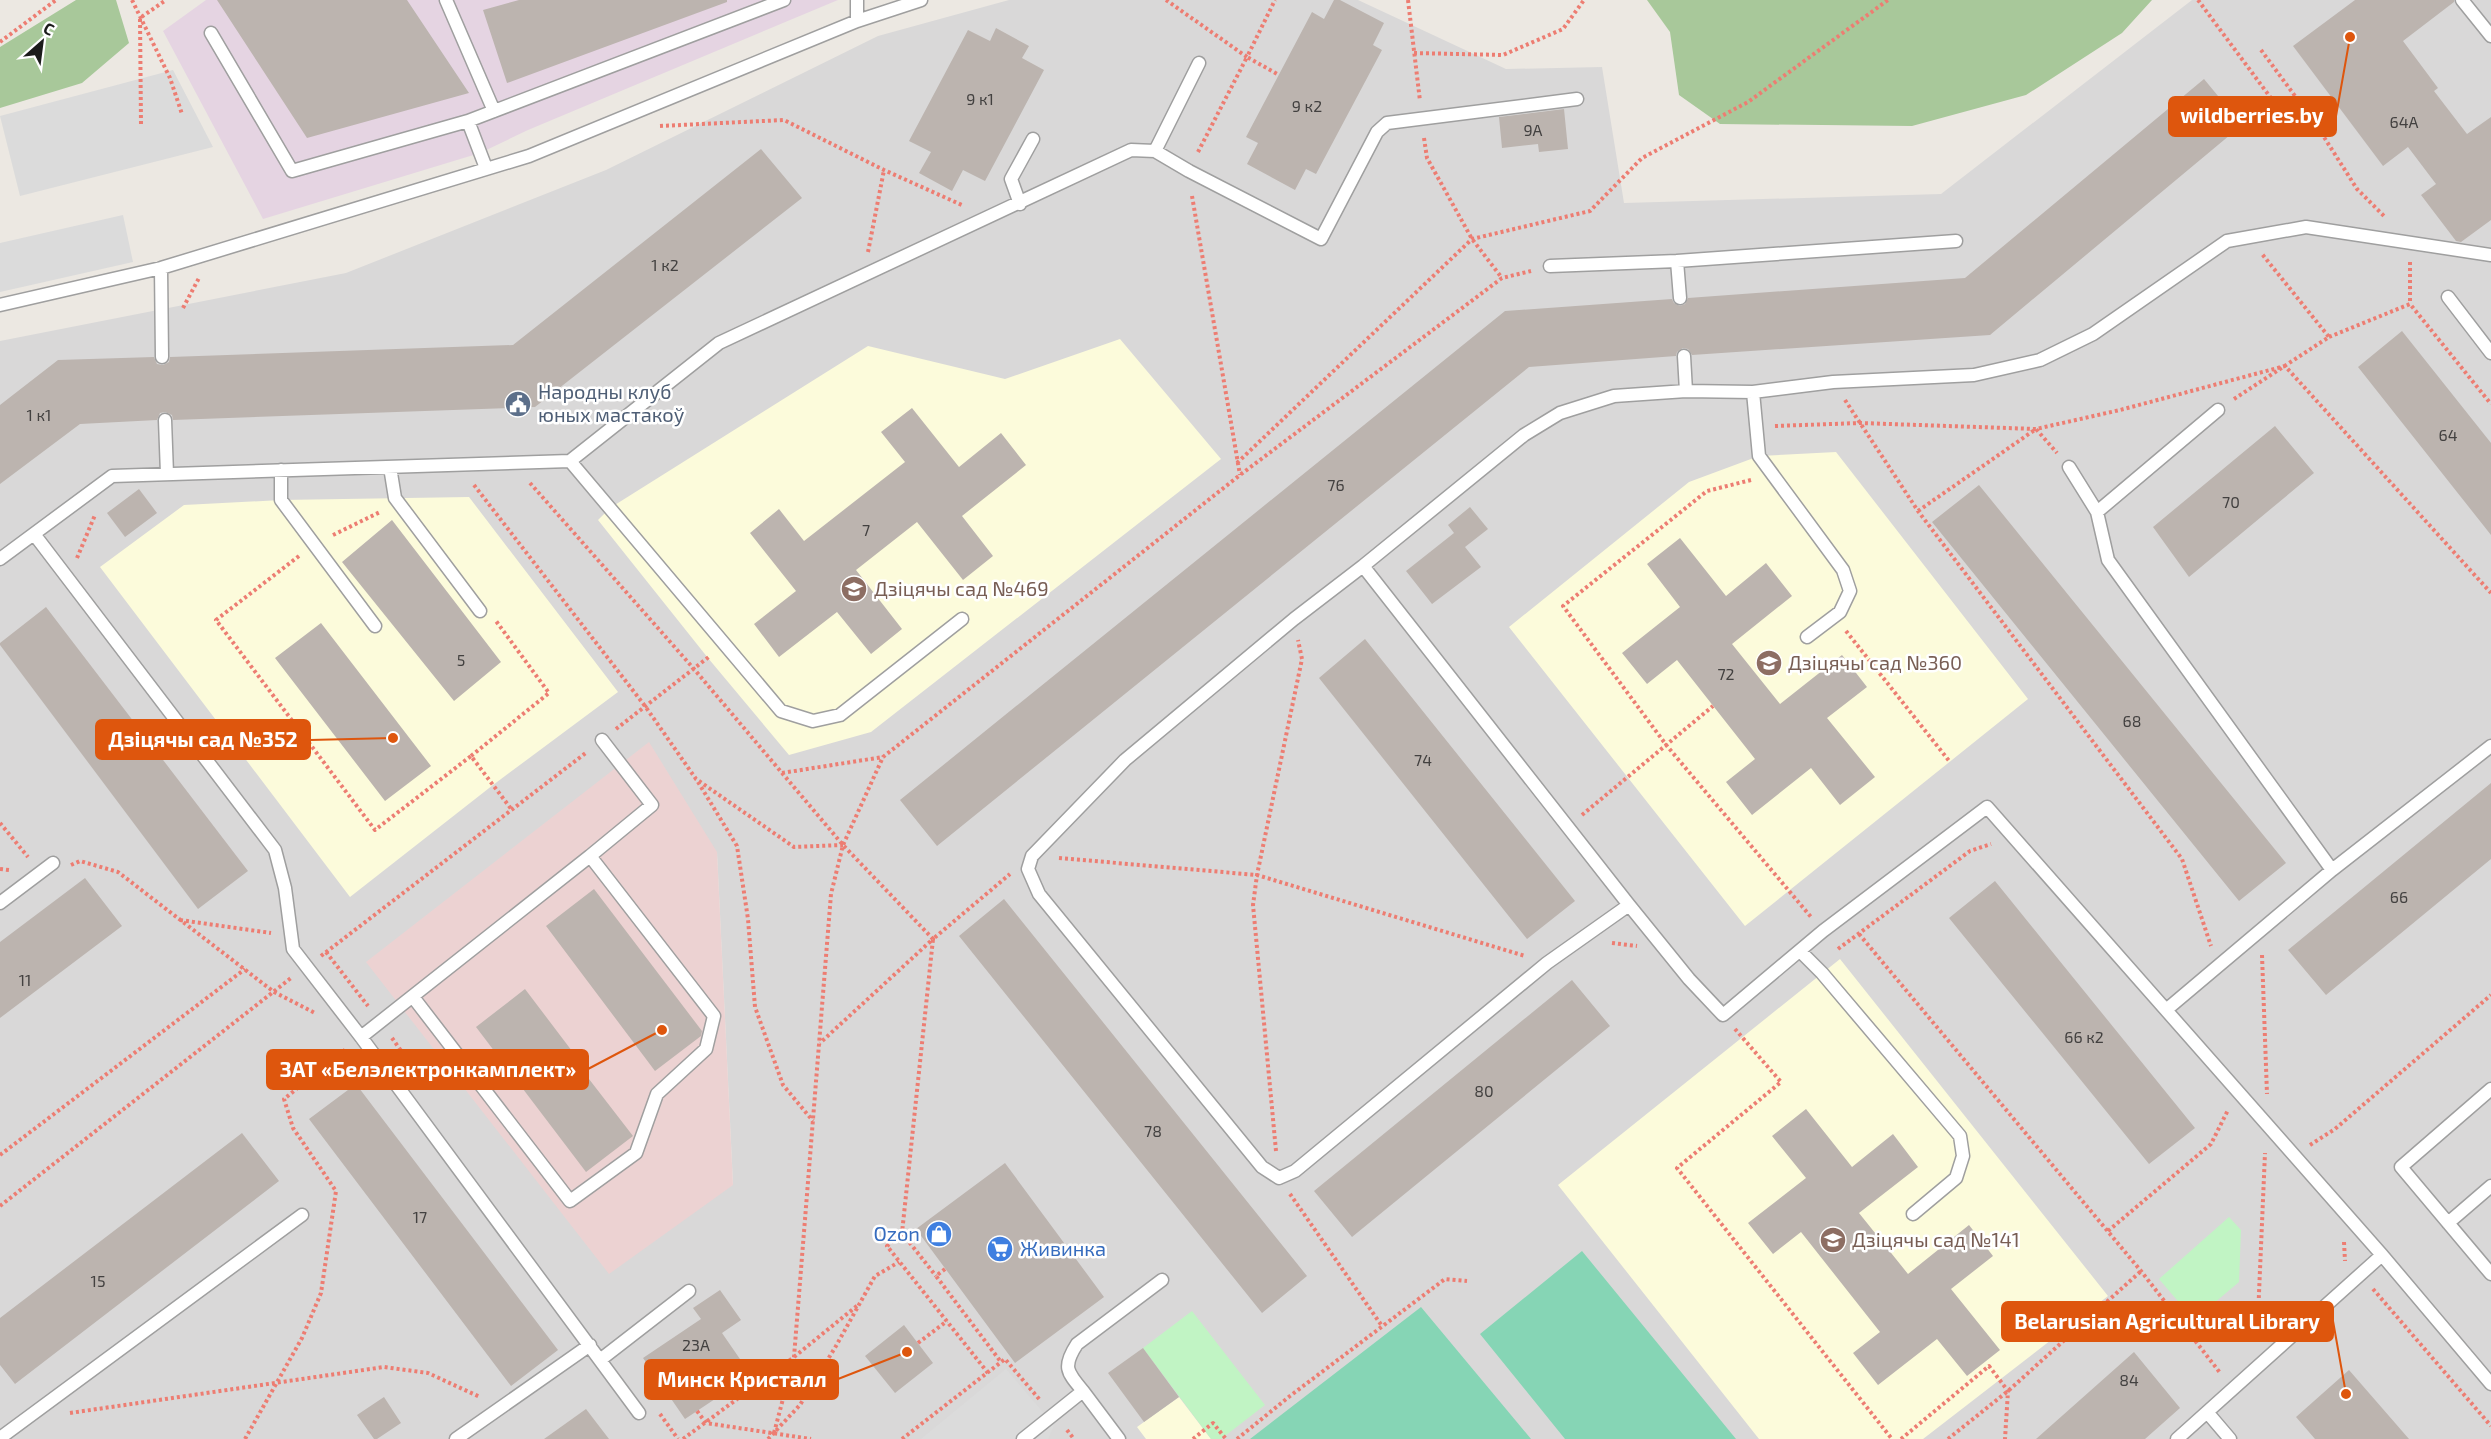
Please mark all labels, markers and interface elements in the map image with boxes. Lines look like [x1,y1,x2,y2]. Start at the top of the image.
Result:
north arrow [12,12,72,72]
text: С [41,18,58,39]
house number: 9 к1 [966,89,994,108]
house number: 9 к2 [1292,96,1322,115]
callout: wildberries.by [2169,97,2336,136]
text: wildberries.by [2180,102,2324,128]
house number: 64А [2390,112,2419,131]
house number: 9А [1523,120,1543,139]
house number: 1 к2 [651,255,679,274]
place label: Народны клуб юных мастакоў [538,379,685,427]
public building icon: Народны клуб юных мастакоў [503,389,533,419]
house number: 1 к1 [27,405,51,424]
house number: 64 [2439,425,2458,444]
house number: 76 [1327,475,1345,494]
house number: 70 [2222,492,2240,511]
house number: 7 [862,520,870,539]
school or university icon: Дзіцячы сад №469 [839,574,869,604]
place label: Дзіцячы сад №469 [874,576,1049,600]
school or university icon: Дзіцячы сад №360 [1754,648,1784,678]
house number: 5 [457,650,465,669]
place label: Дзіцячы сад №360 [1788,650,1962,674]
house number: 72 [1717,664,1735,683]
house number: 68 [2123,711,2141,730]
callout: Дзіцячы сад №352 [96,720,310,759]
text: Дзіцячы сад №352 [108,726,298,751]
house number: 74 [1414,750,1432,769]
house number: 66 [2390,887,2408,906]
house number: 11 [19,970,31,989]
house number: 66 к2 [2064,1027,2104,1046]
callout: ЗАТ «Белэлектронкамплект» [267,1050,588,1089]
text: ЗАТ «Белэлектронкамплект» [280,1056,576,1081]
house number: 80 [1474,1081,1494,1100]
house number: 78 [1144,1121,1162,1140]
house number: 17 [413,1207,427,1226]
shop icon: Ozon [924,1219,954,1249]
place label: Ozon [873,1221,920,1245]
school or university icon: Дзіцячы сад №141 [1818,1225,1848,1255]
place label: Дзіцячы сад №141 [1852,1227,2020,1251]
supermarket icon: Живинка [985,1234,1015,1264]
place label: Живинка [1020,1236,1106,1260]
house number: 15 [91,1271,105,1290]
callout: Belarusian Agricultural Library [2002,1302,2333,1341]
text: Belarusian Agricultural Library [2014,1308,2320,1334]
house number: 23А [682,1335,710,1354]
callout: Минск Кристалл [645,1360,838,1399]
text: Минск Кристалл [657,1366,827,1391]
house number: 84 [2119,1370,2139,1389]

